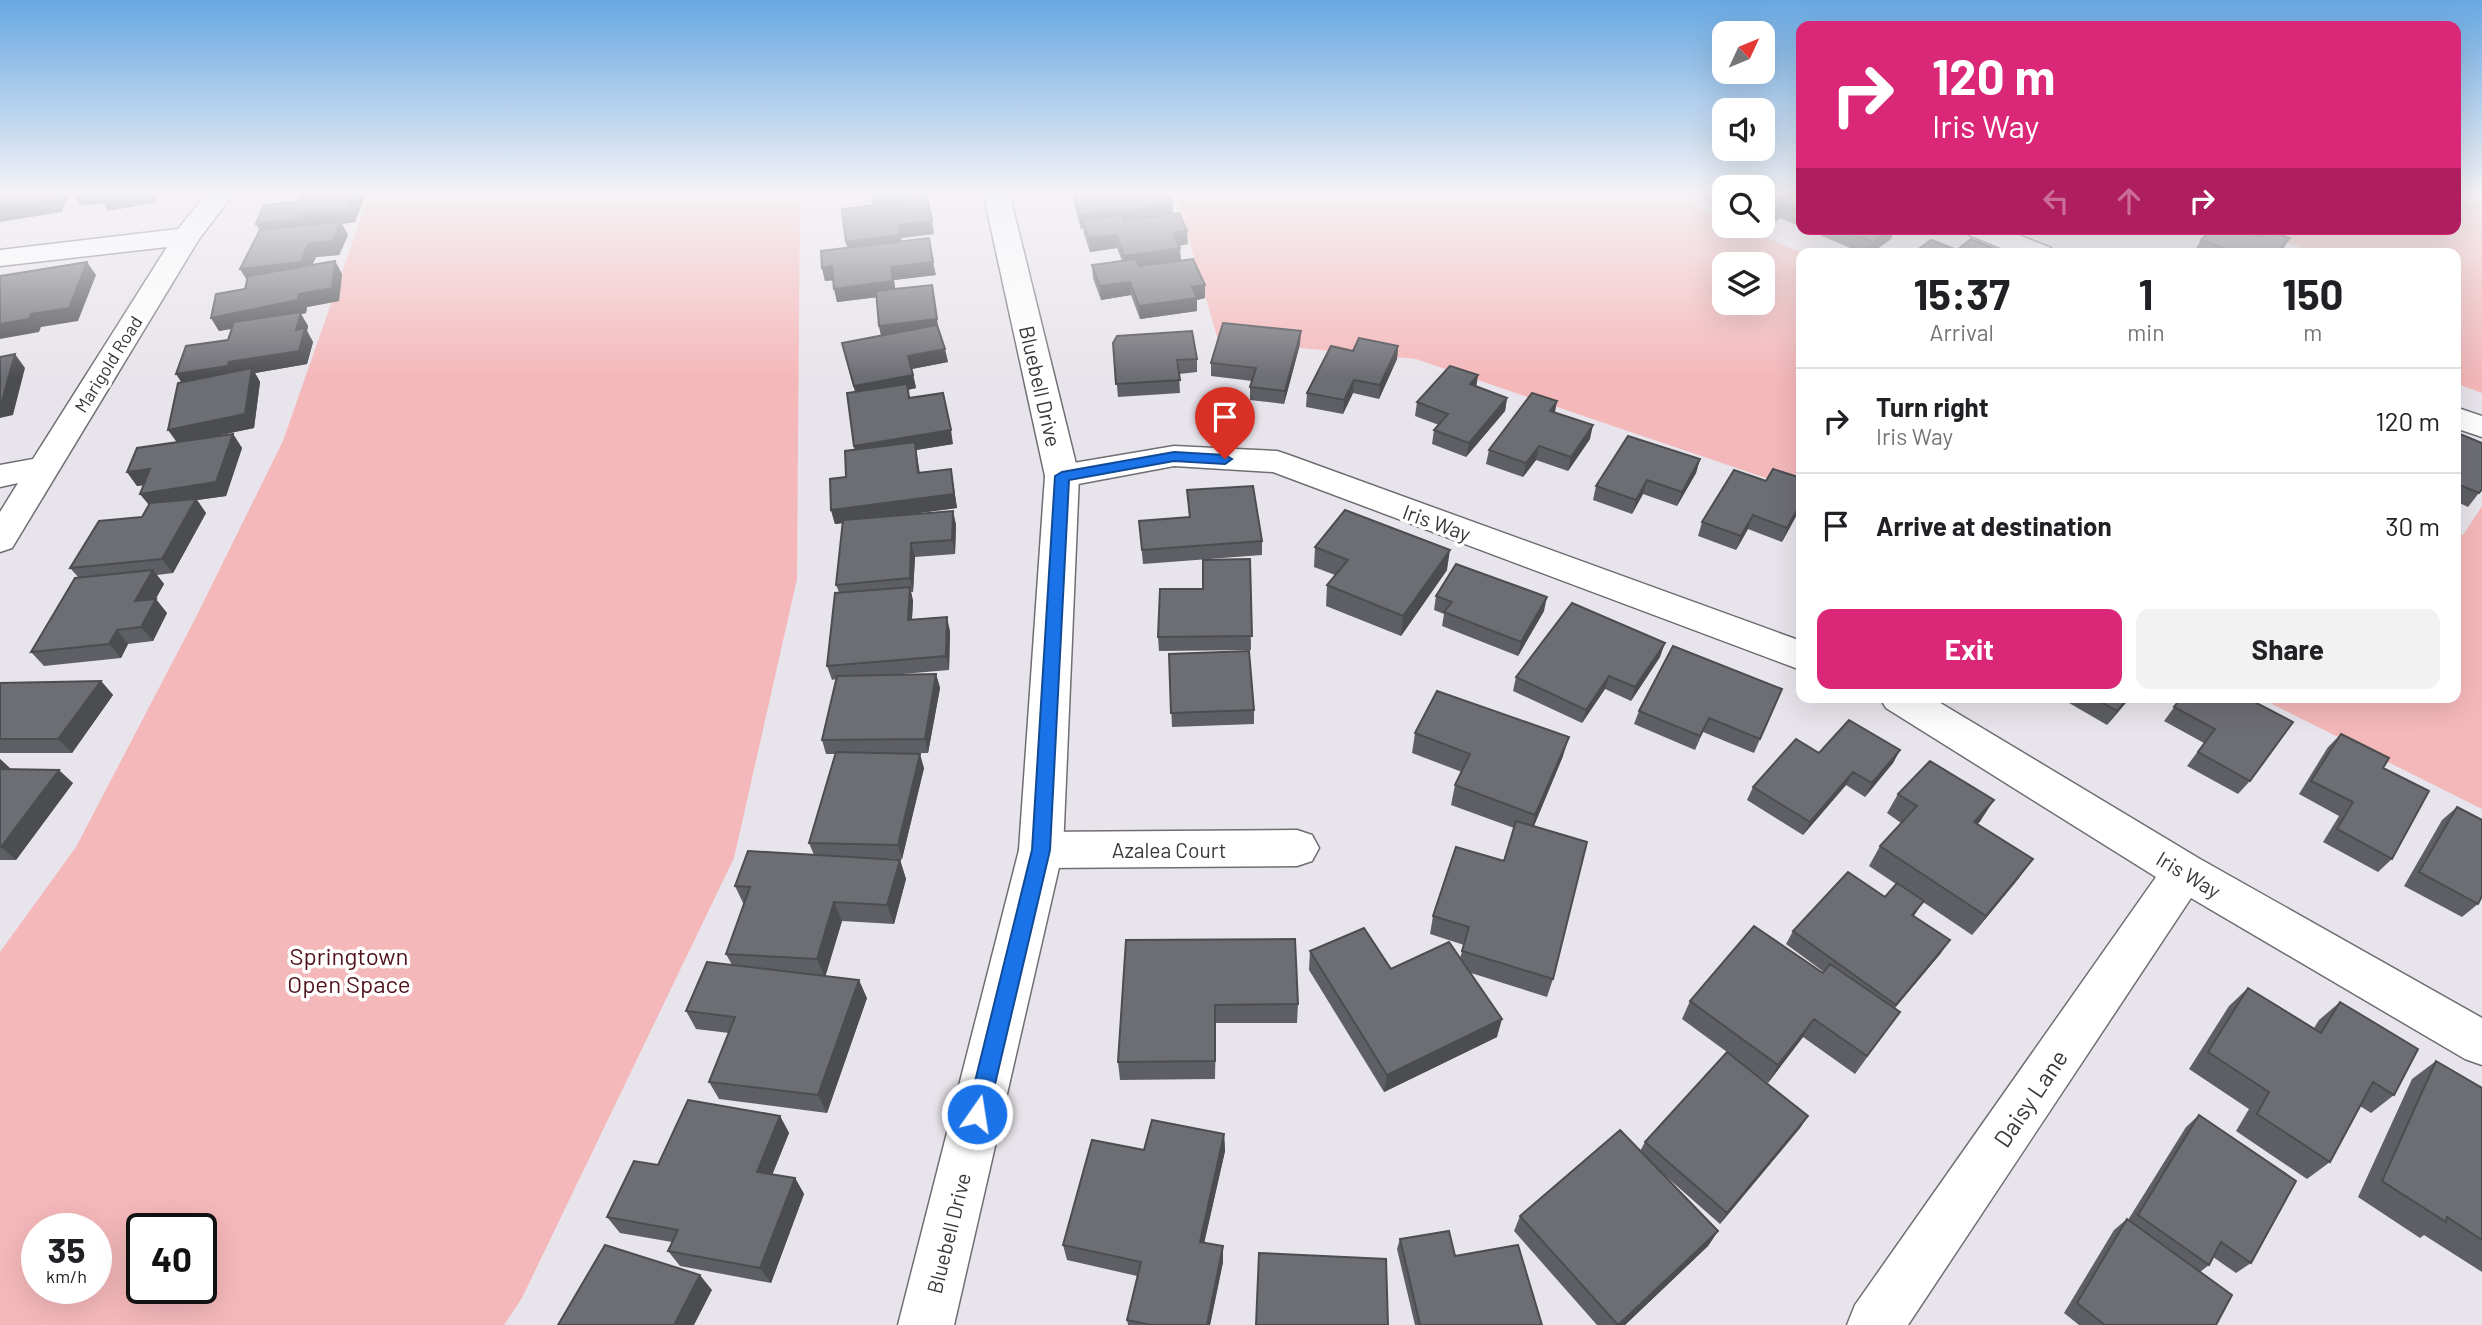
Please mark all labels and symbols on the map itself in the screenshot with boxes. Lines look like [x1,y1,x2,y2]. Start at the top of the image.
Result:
north arrow [1712,21,1774,84]
street label: Marigold Road [70,312,146,416]
street label: Bluebell Drive [1015,323,1067,449]
pin [1195,387,1255,459]
street label: Iris Way [1400,498,1475,546]
street label: Azalea Court [1112,837,1226,862]
street label: Iris Way [2152,845,2226,903]
park label: Springtown Open Space [287,941,411,998]
street label: Daisy Lane [1987,1044,2073,1152]
position arrow [940,1077,1014,1151]
street label: Bluebell Drive [921,1170,975,1296]
speed limit sign: 40 [126,1213,217,1304]

